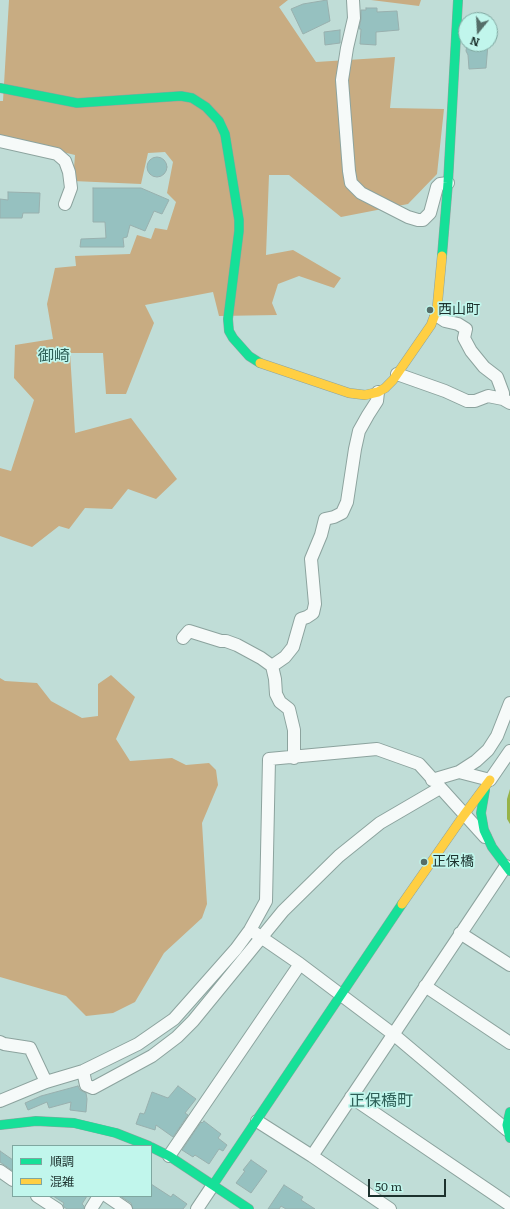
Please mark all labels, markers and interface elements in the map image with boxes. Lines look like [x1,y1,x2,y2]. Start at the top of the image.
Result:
north arrow [458,12,498,52]
text: N [468,33,481,51]
place label: 西山町 [438,302,480,318]
marker: 西山町 [425,305,435,315]
district label: 御崎 [38,346,70,366]
place label: 正保橋 [432,854,474,870]
marker: 正保橋 [419,857,429,867]
district label: 正保橋町 [349,1091,413,1111]
legend [12,1145,152,1197]
text: 順調 [50,1152,74,1170]
scale bar [370,1171,448,1197]
text: 混雑 [50,1172,74,1190]
text: 50 m [375,1177,402,1195]

